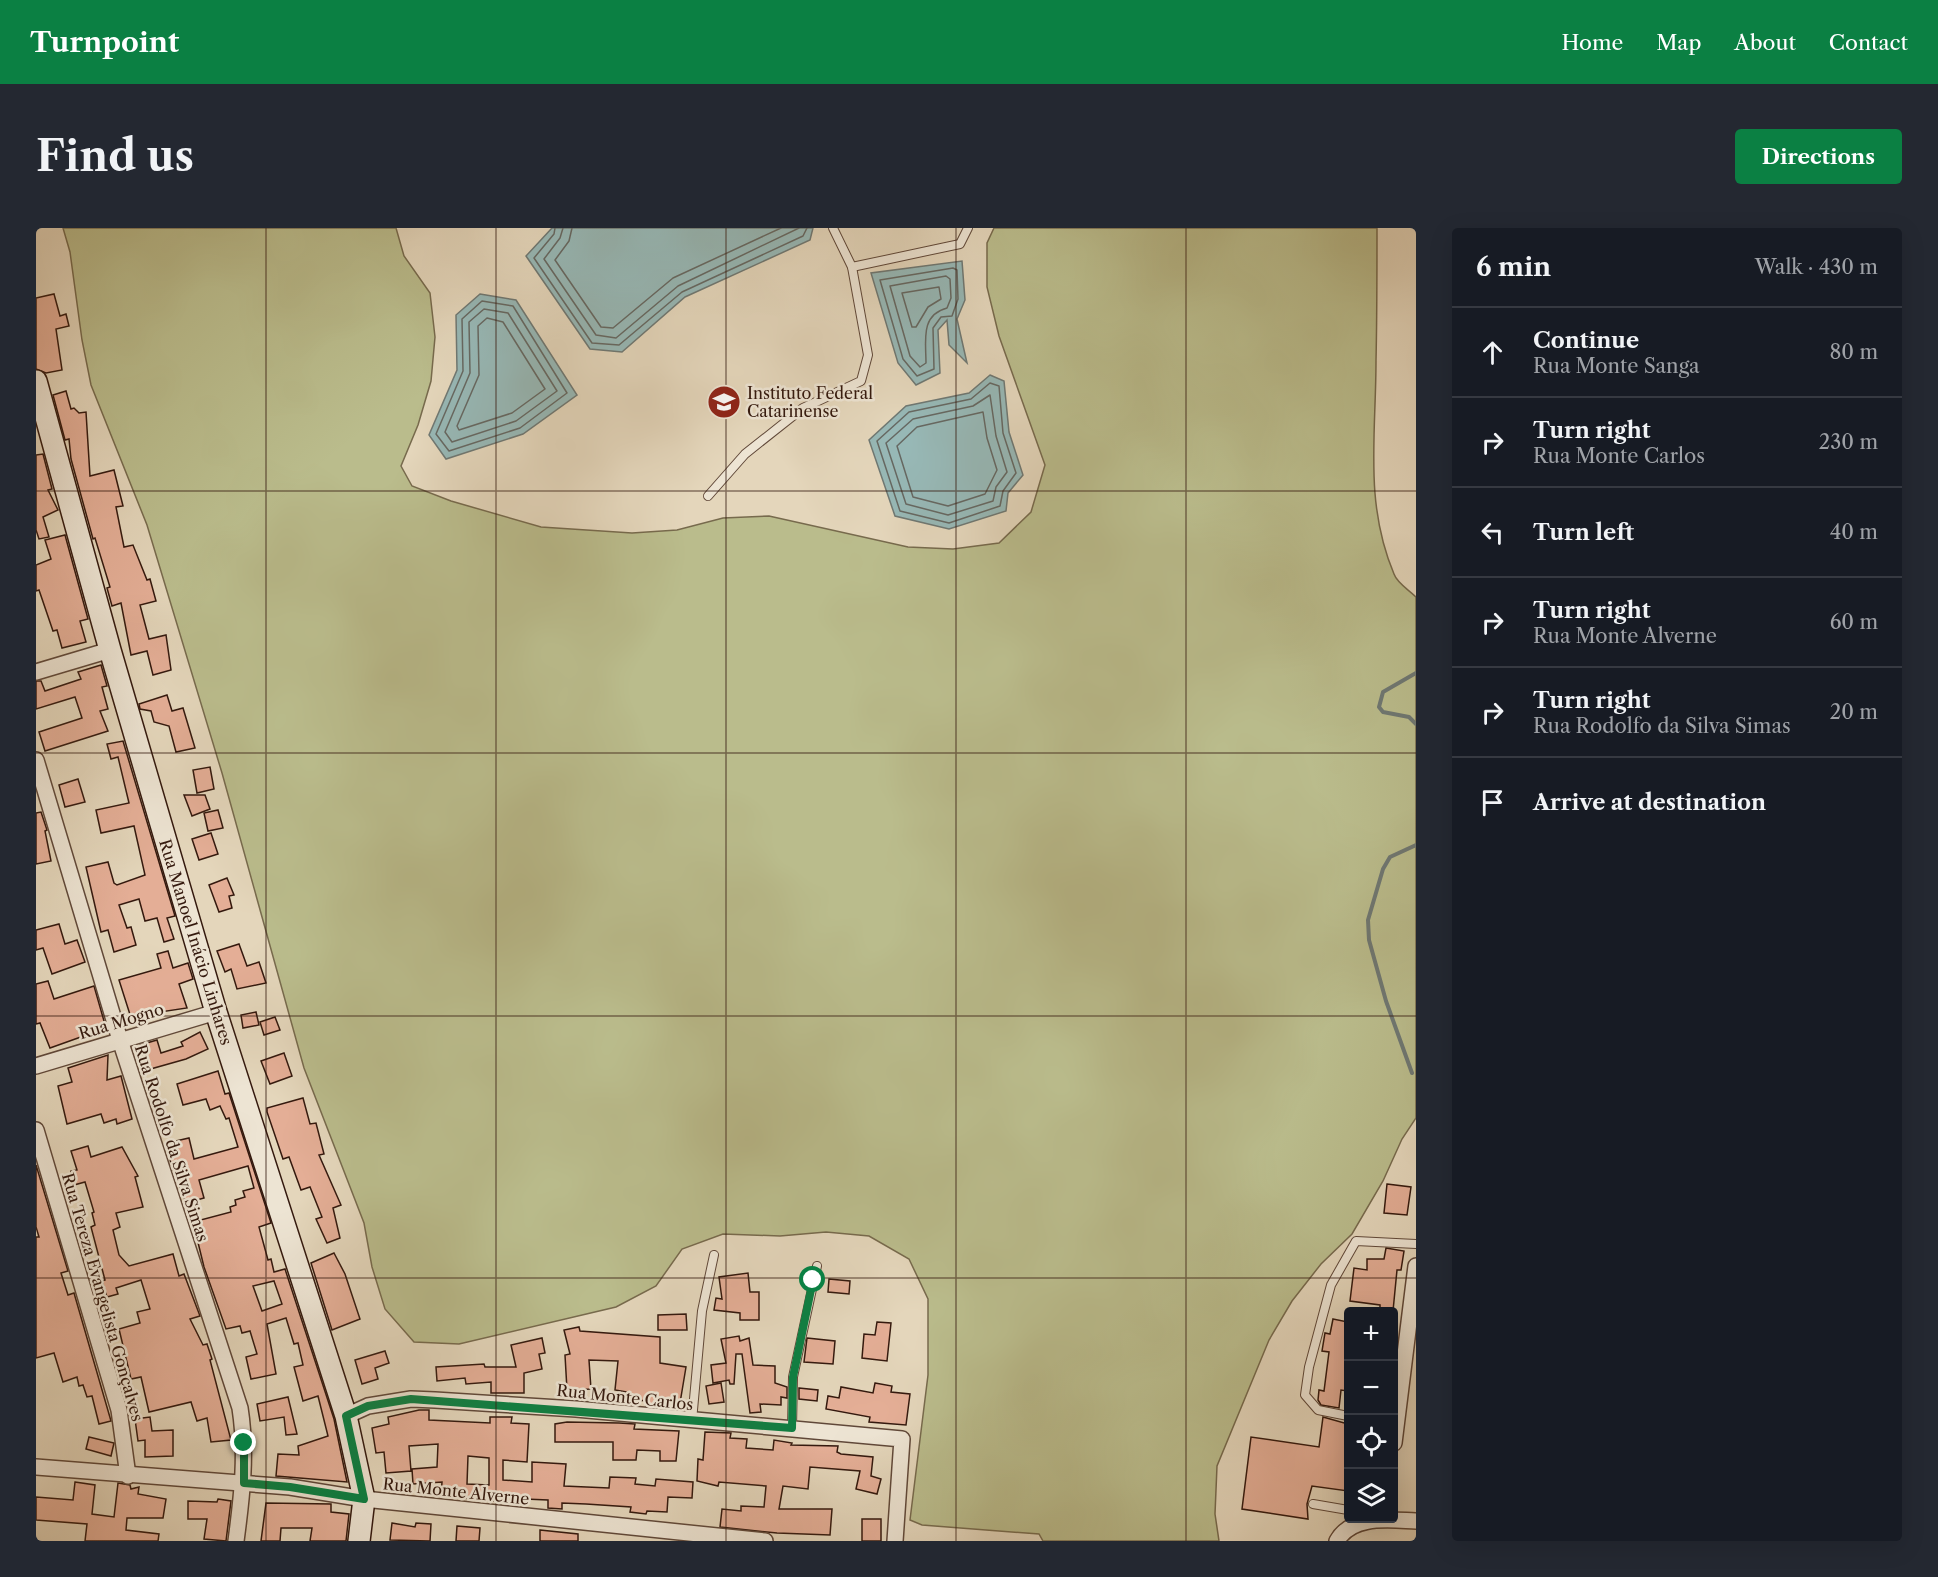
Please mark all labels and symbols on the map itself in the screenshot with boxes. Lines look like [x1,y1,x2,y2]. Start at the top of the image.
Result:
place label: Instituto Federal Catarinense [747,383,873,421]
school or university icon: Instituto Federal Catarinense [706,384,742,420]
street label: Rua Manoel Inácio Linhares [155,837,237,1047]
street label: Rua Mogno [76,999,166,1043]
street label: Rua Rodolfo da Silva Simas [131,1042,213,1244]
street label: Rua Tereza Evangelista Gonçalves [58,1171,148,1423]
route start [799,1266,825,1292]
street label: Rua Monte Carlos [556,1380,694,1414]
route end [230,1429,256,1455]
street label: Rua Monte Alverne [382,1473,530,1509]

